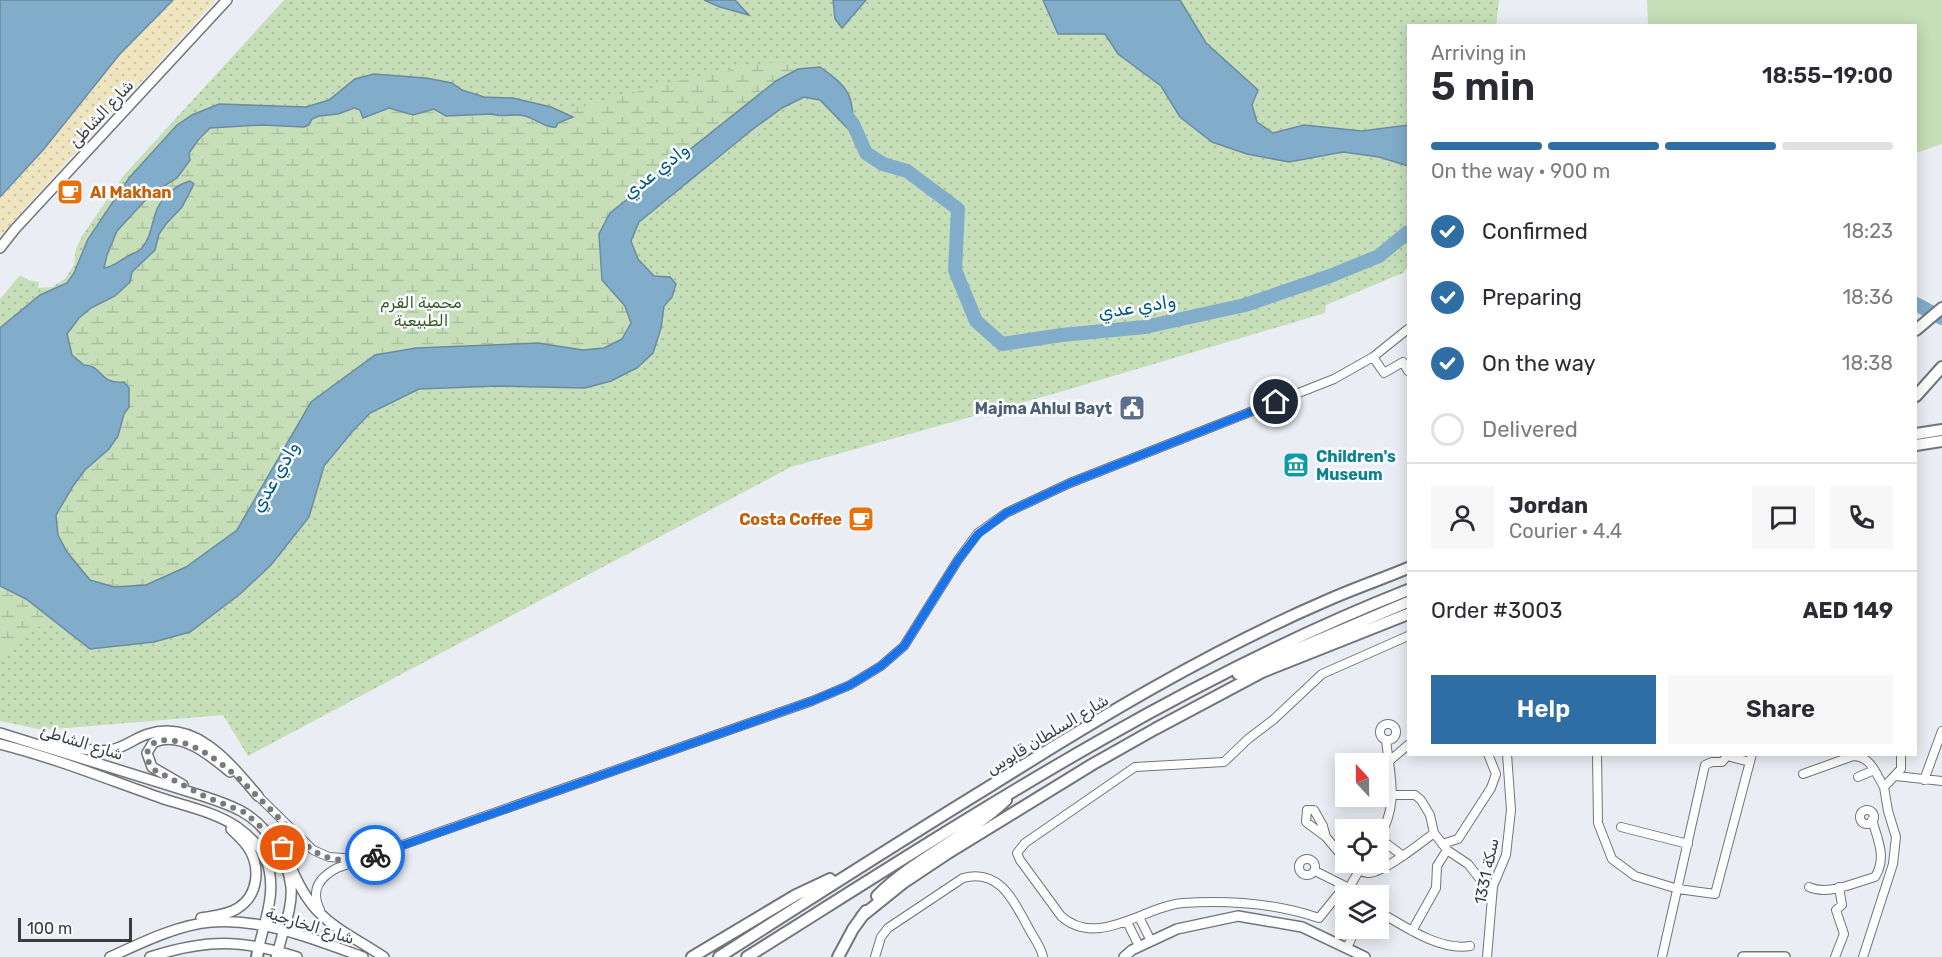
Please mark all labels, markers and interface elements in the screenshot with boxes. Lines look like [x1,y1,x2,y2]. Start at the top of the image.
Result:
text: Arriving in [1431,41,1526,65]
text: 18:55–19:00 [1762,62,1893,89]
text: 5 min [1431,64,1535,110]
street label: شارع الشاطئ [65,76,139,152]
water label: وادي عدي [618,138,694,205]
text: On the way · 900 m [1431,159,1610,183]
cafe icon: Al Makhan [55,177,85,207]
place label: Al Makhan [90,183,172,202]
icon: check [1431,215,1464,248]
text: Confirmed [1482,218,1588,245]
text: 18:23 [1843,219,1893,243]
icon: check [1431,281,1464,314]
text: Preparing [1482,284,1582,311]
text: 18:36 [1843,285,1893,309]
water label: وادي عدي [1097,290,1177,325]
park label: محمية القرم الطبيعية [380,293,462,330]
icon: check [1431,347,1464,380]
text: On the way [1482,350,1596,377]
text: 18:38 [1842,351,1893,375]
pin [1250,376,1301,427]
icon: home [1259,385,1292,418]
public building icon: Majma Ahlul Bayt [1117,393,1147,423]
place label: Majma Ahlul Bayt [975,399,1113,418]
text: Delivered [1482,416,1578,443]
water label: وادي عدي [246,438,305,517]
place label: Children's Museum [1316,447,1396,484]
museum icon: Children's Museum [1281,450,1311,480]
button: person [1431,486,1494,549]
button: chat [1752,486,1815,549]
button: phone [1830,486,1893,549]
text: Jordan [1509,492,1588,519]
cafe icon: Costa Coffee [846,504,876,534]
place label: Costa Coffee [739,510,842,529]
text: Courier · 4.4 [1509,519,1622,543]
text: Order #3003 [1431,597,1562,624]
text: AED 149 [1803,597,1893,624]
button: Help [1431,675,1656,744]
button: Share [1668,675,1893,744]
street label: شارع السلطان قابوس [983,690,1113,780]
street label: شارع الشاطئ [38,721,126,766]
north arrow [1335,753,1389,807]
map controls [1335,753,1389,939]
button: locate [1335,819,1389,873]
pin [257,822,308,873]
courier [345,825,405,885]
icon: bag [266,831,299,864]
street label: سكة 1331 [1470,836,1503,906]
icon: bike [359,839,392,872]
button: layers [1335,885,1389,939]
street label: شارع الخارجية [263,903,356,950]
scale bar [18,915,132,942]
text: 100 m [27,919,72,938]

